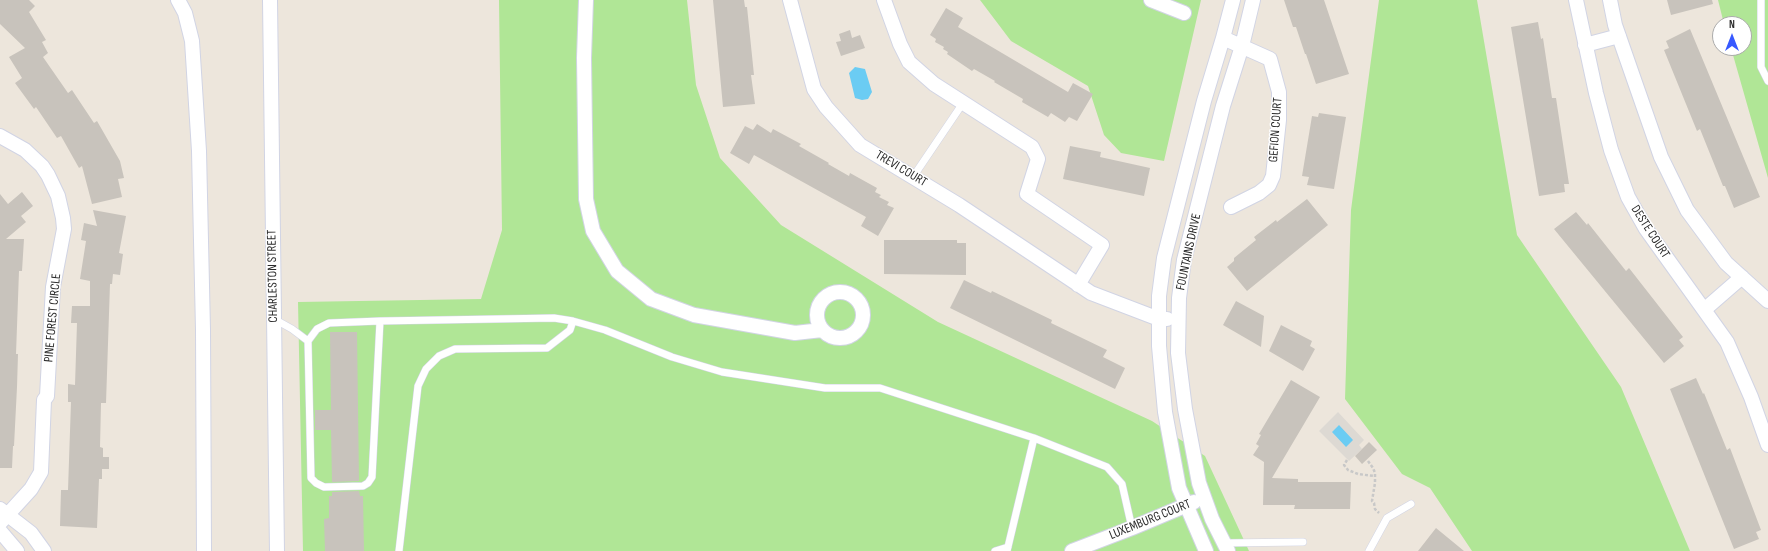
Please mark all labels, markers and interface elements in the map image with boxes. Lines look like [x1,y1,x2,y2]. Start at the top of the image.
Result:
north arrow [1712,16,1752,56]
text: N [1729,18,1735,31]
street label: GEFION COURT [1266,97,1286,163]
street label: TREVI COURT [872,148,930,190]
street label: DESTE COURT [1627,203,1673,261]
street label: FOUNTAINS DRIVE [1173,212,1205,292]
street label: CHARLESTON STREET [264,229,282,323]
street label: PINE FOREST CIRCLE [41,273,65,363]
street label: LUXEMBURG COURT [1107,497,1193,543]

